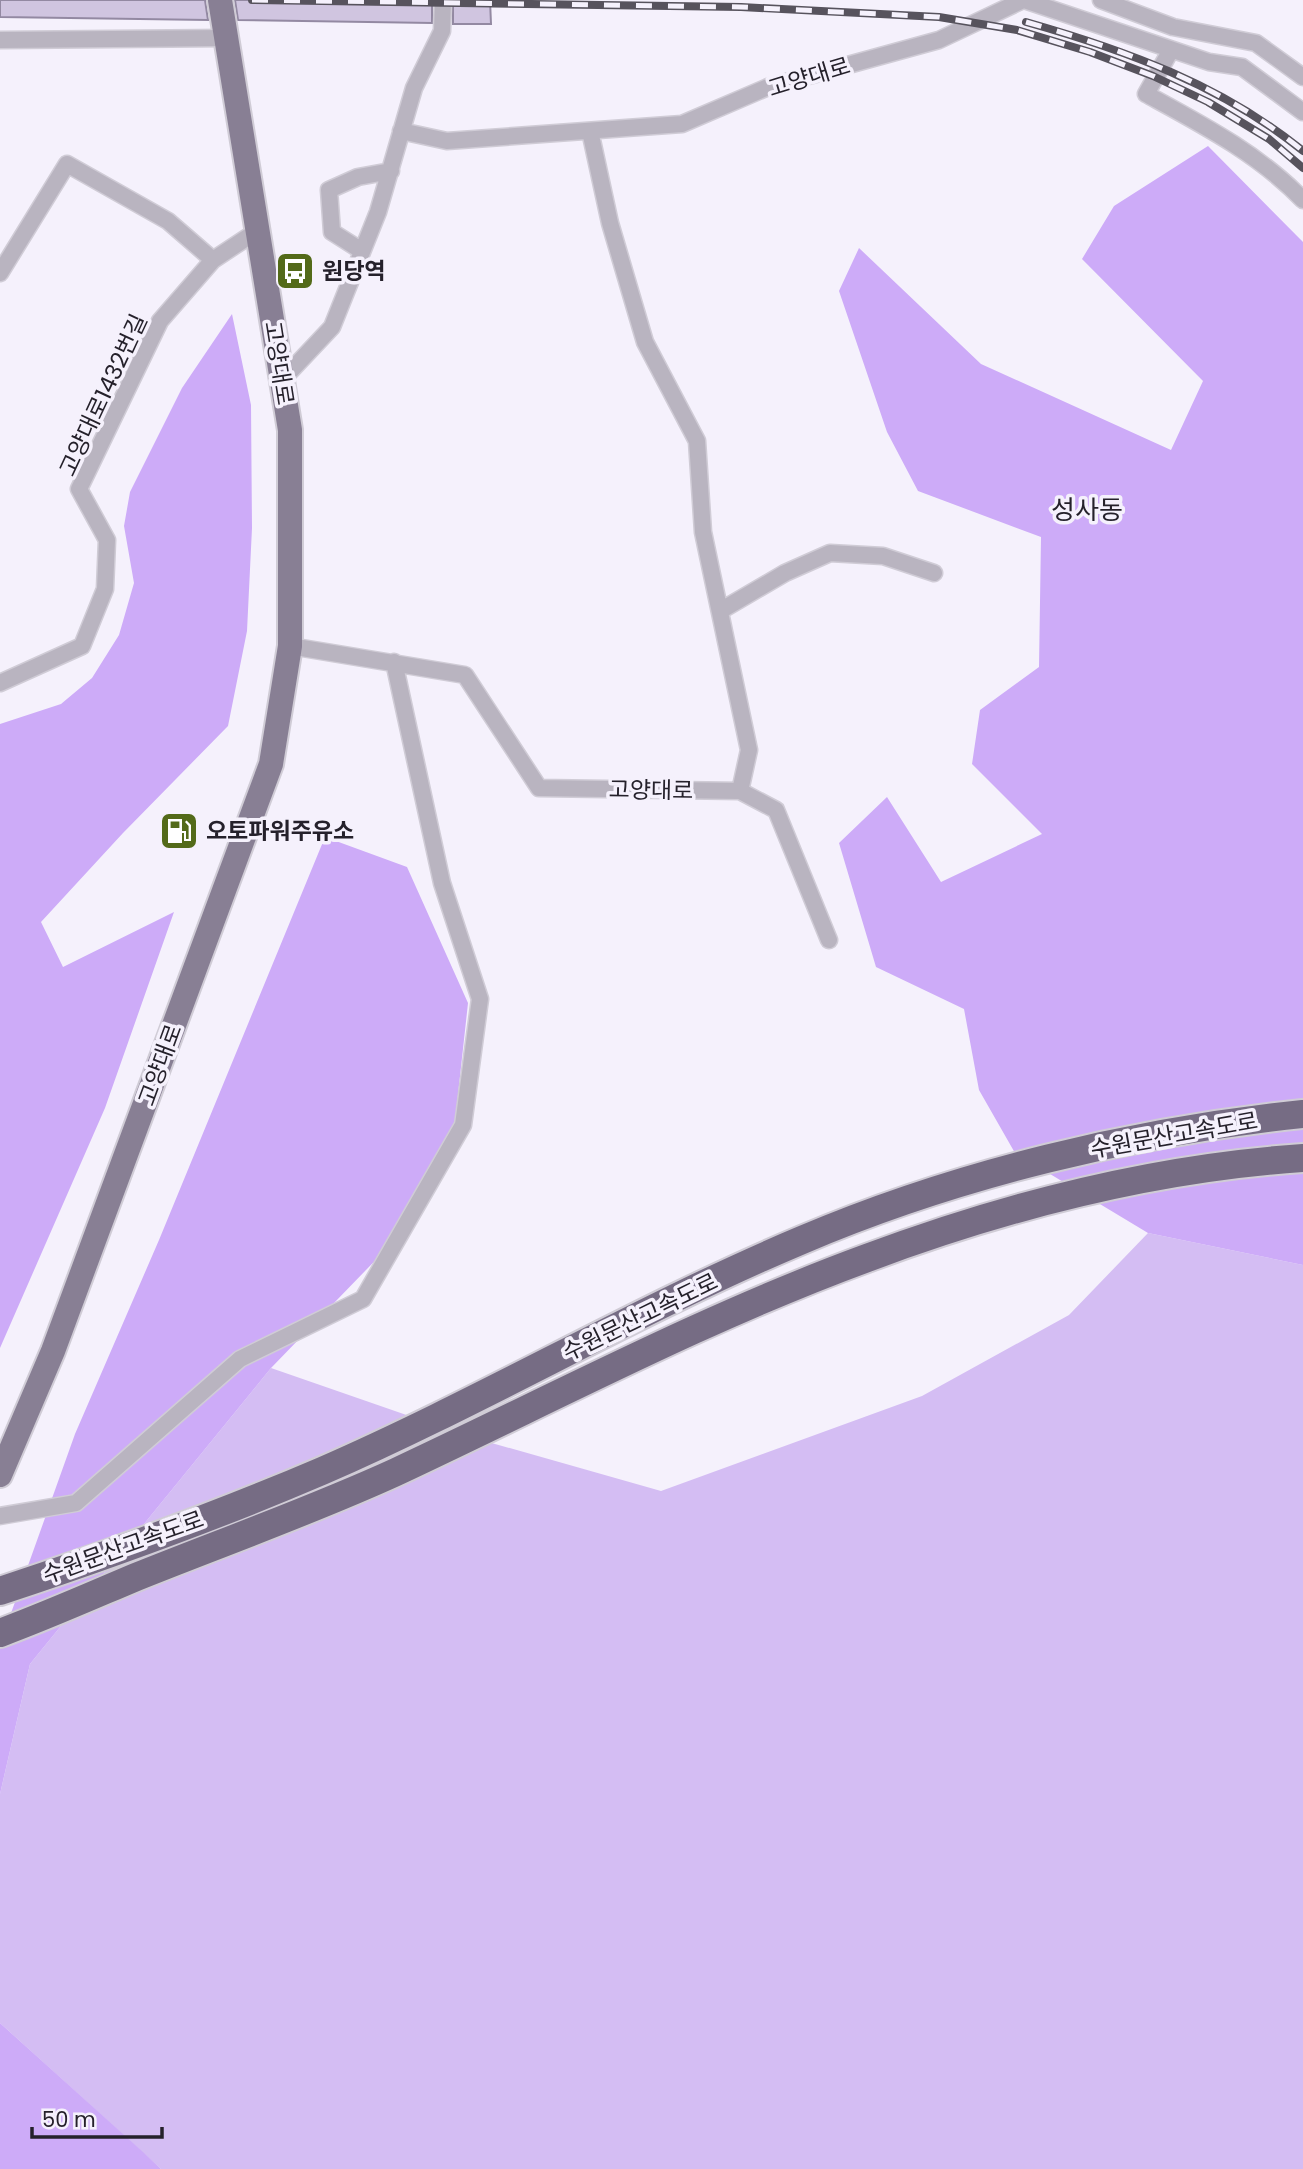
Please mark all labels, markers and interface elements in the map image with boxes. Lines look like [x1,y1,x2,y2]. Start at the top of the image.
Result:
street label: 고양대로 [764,49,854,105]
bus stop icon: 원당역 [274,250,316,292]
place label: 원당역 [322,255,385,287]
street label: 고양대로1432번길 [51,309,155,481]
street label: 고양대로 [257,319,301,407]
district label: 성사동 [1051,492,1123,528]
street label: 고양대로 [608,773,694,807]
fuel station icon: 오토파워주유소 [158,810,200,852]
place label: 오토파워주유소 [206,815,354,847]
street label: 고양대로 [130,1020,190,1110]
street label: 수원문산고속도로 [1088,1105,1260,1165]
street label: 수원문산고속도로 [557,1266,723,1368]
street label: 수원문산고속도로 [38,1503,208,1591]
scale bar [32,2096,161,2140]
text: 50 m [42,2105,96,2134]

